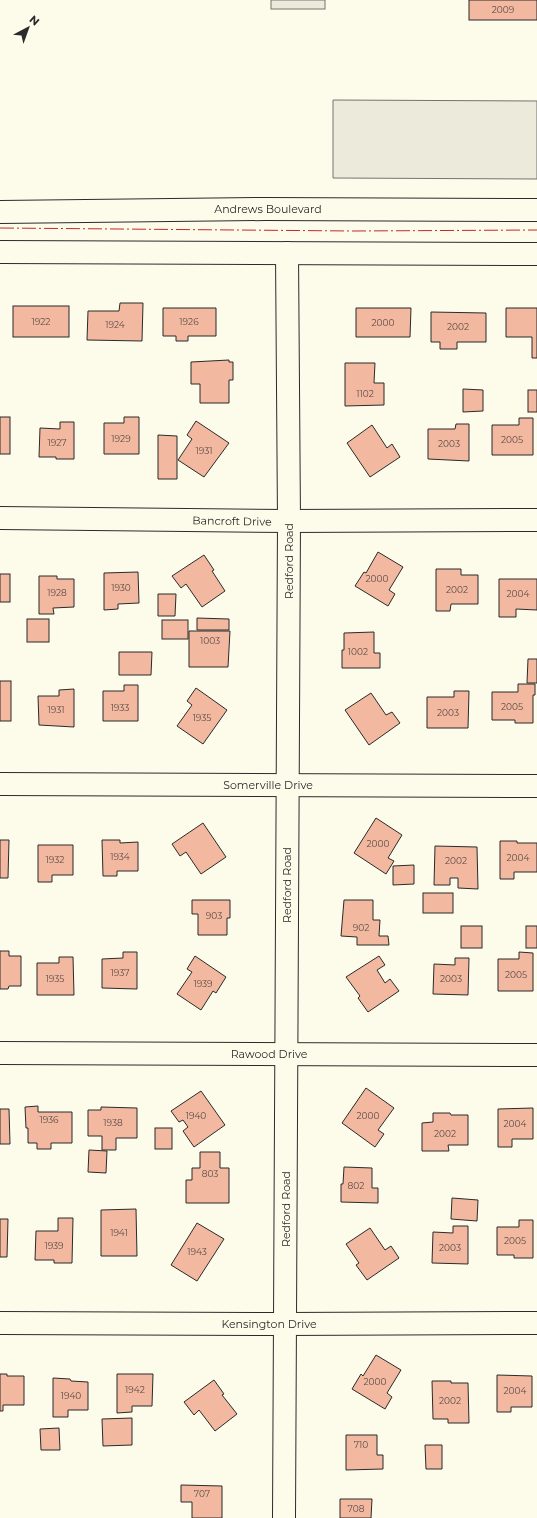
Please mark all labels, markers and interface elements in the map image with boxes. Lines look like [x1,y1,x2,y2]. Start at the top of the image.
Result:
house number: 2009 [492,4,515,15]
north arrow [8,8,48,48]
text: N [27,12,43,29]
street label: Andrews Boulevard [214,202,322,216]
house number: 1922 [32,316,50,327]
house number: 1926 [179,316,199,327]
house number: 2000 [372,317,395,328]
house number: 1924 [105,319,125,330]
house number: 2002 [447,321,469,332]
house number: 1102 [356,388,374,399]
house number: 1929 [111,433,131,444]
house number: 2005 [501,434,523,445]
house number: 1927 [47,437,67,448]
house number: 2003 [438,438,460,449]
house number: 1931 [196,445,212,456]
street label: Bancroft Drive [192,513,272,529]
street label: Redford Road [282,523,296,599]
house number: 2000 [366,573,389,584]
house number: 1930 [111,582,131,593]
house number: 2002 [446,584,468,595]
house number: 1928 [47,587,67,598]
house number: 2004 [507,588,530,599]
house number: 1003 [200,635,220,646]
house number: 1002 [348,646,368,657]
house number: 2005 [501,701,523,712]
house number: 1933 [111,702,129,713]
house number: 1931 [48,704,64,715]
house number: 2003 [437,707,459,718]
house number: 1935 [193,712,211,723]
street label: Somerville Drive [223,778,313,792]
house number: 2000 [367,838,390,849]
street label: Redford Road [280,847,294,923]
house number: 1934 [110,851,130,862]
house number: 2004 [507,852,530,863]
house number: 1932 [46,854,64,865]
house number: 2002 [445,855,467,866]
house number: 903 [206,910,222,921]
house number: 902 [353,922,369,933]
house number: 1937 [111,967,129,978]
house number: 2005 [505,969,527,980]
house number: 1935 [46,973,64,984]
house number: 2003 [440,973,462,984]
house number: 1939 [193,978,213,989]
street label: Rawood Drive [231,1047,308,1061]
house number: 1940 [186,1110,206,1121]
house number: 2000 [357,1110,380,1121]
house number: 1936 [39,1114,59,1125]
house number: 1938 [103,1117,123,1128]
house number: 2004 [504,1118,527,1129]
house number: 2002 [434,1128,456,1139]
house number: 803 [202,1168,218,1179]
street label: Redford Road [279,1171,293,1247]
house number: 802 [348,1180,364,1191]
house number: 1941 [110,1227,128,1238]
house number: 2005 [504,1235,526,1246]
house number: 1939 [44,1240,64,1251]
house number: 2003 [439,1242,461,1253]
house number: 1943 [187,1246,207,1257]
street label: Kensington Drive [221,1317,317,1331]
house number: 2000 [364,1376,387,1387]
house number: 1942 [125,1384,145,1395]
house number: 2004 [504,1385,527,1396]
house number: 1940 [61,1390,81,1401]
house number: 2002 [439,1395,461,1406]
house number: 710 [354,1439,368,1450]
house number: 707 [194,1488,210,1499]
house number: 708 [348,1503,365,1514]

